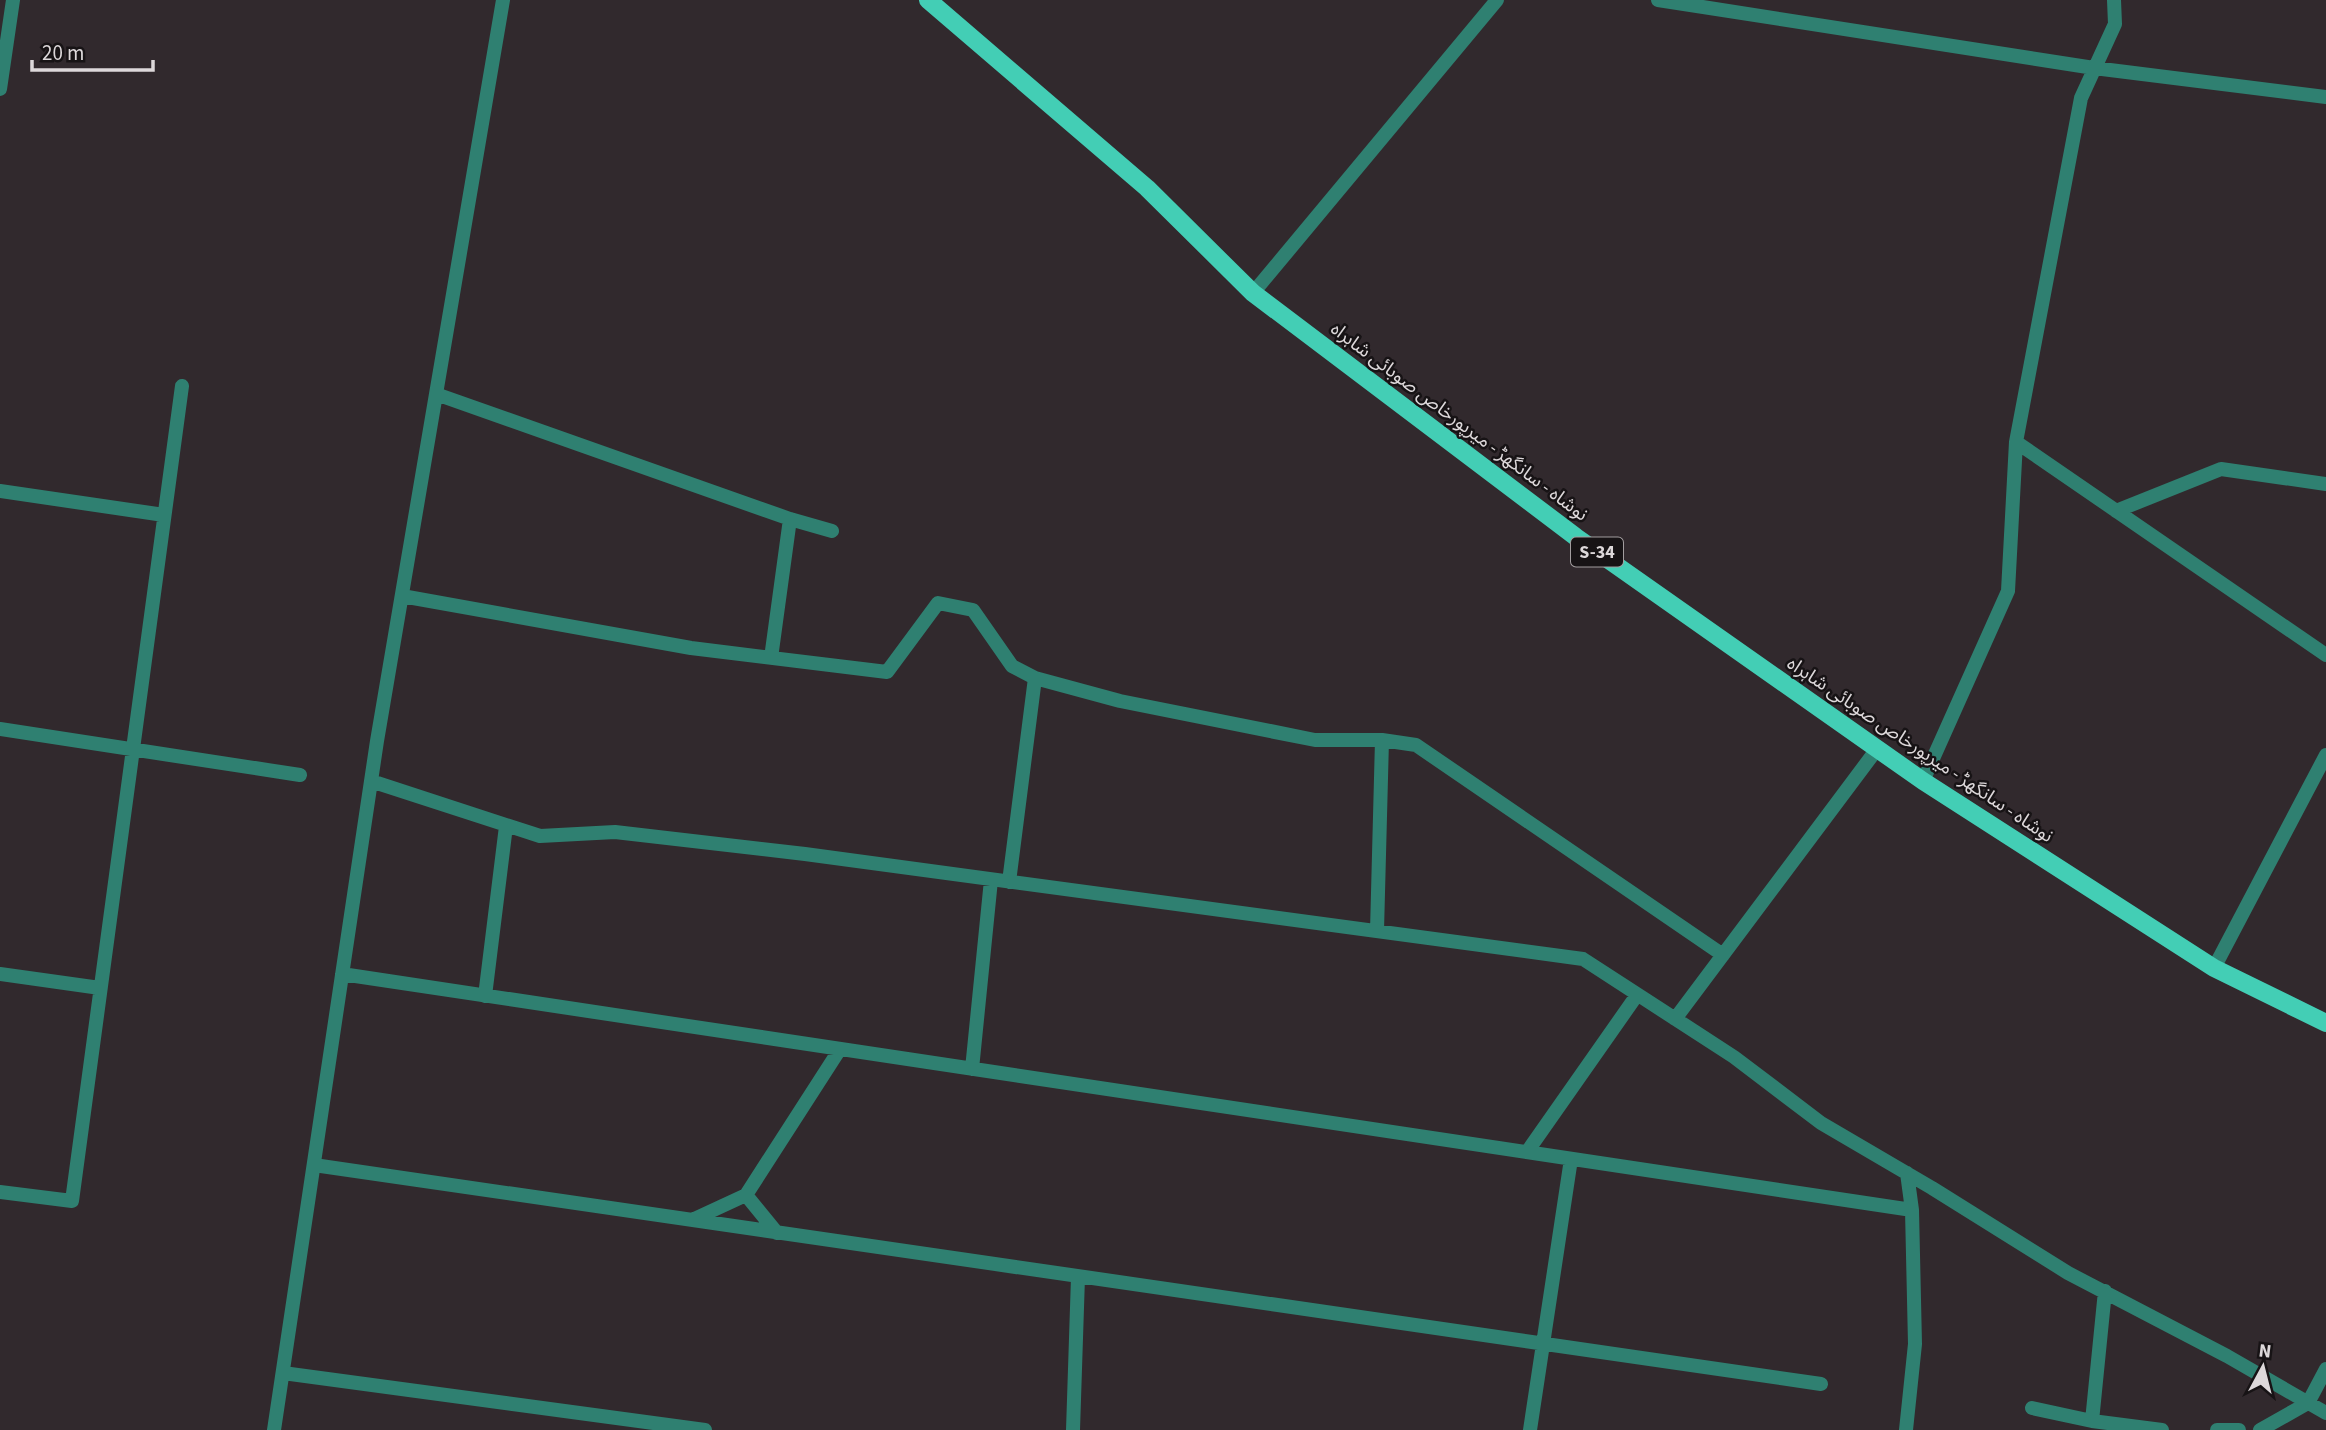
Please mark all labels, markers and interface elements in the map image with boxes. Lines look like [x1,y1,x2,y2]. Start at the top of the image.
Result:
scale bar [32,28,152,72]
text: 20 m [42,38,84,68]
street label: نوشاہ - سانگھڑ - میرپورخاص صوبائی شاہراہ [1325,316,1593,528]
road number: S-34 [1571,538,1623,566]
street label: نوشاہ - سانگھڑ - میرپورخاص صوبائی شاہراہ [1781,650,2059,850]
north arrow [2228,1332,2298,1402]
text: N [2257,1337,2273,1366]

